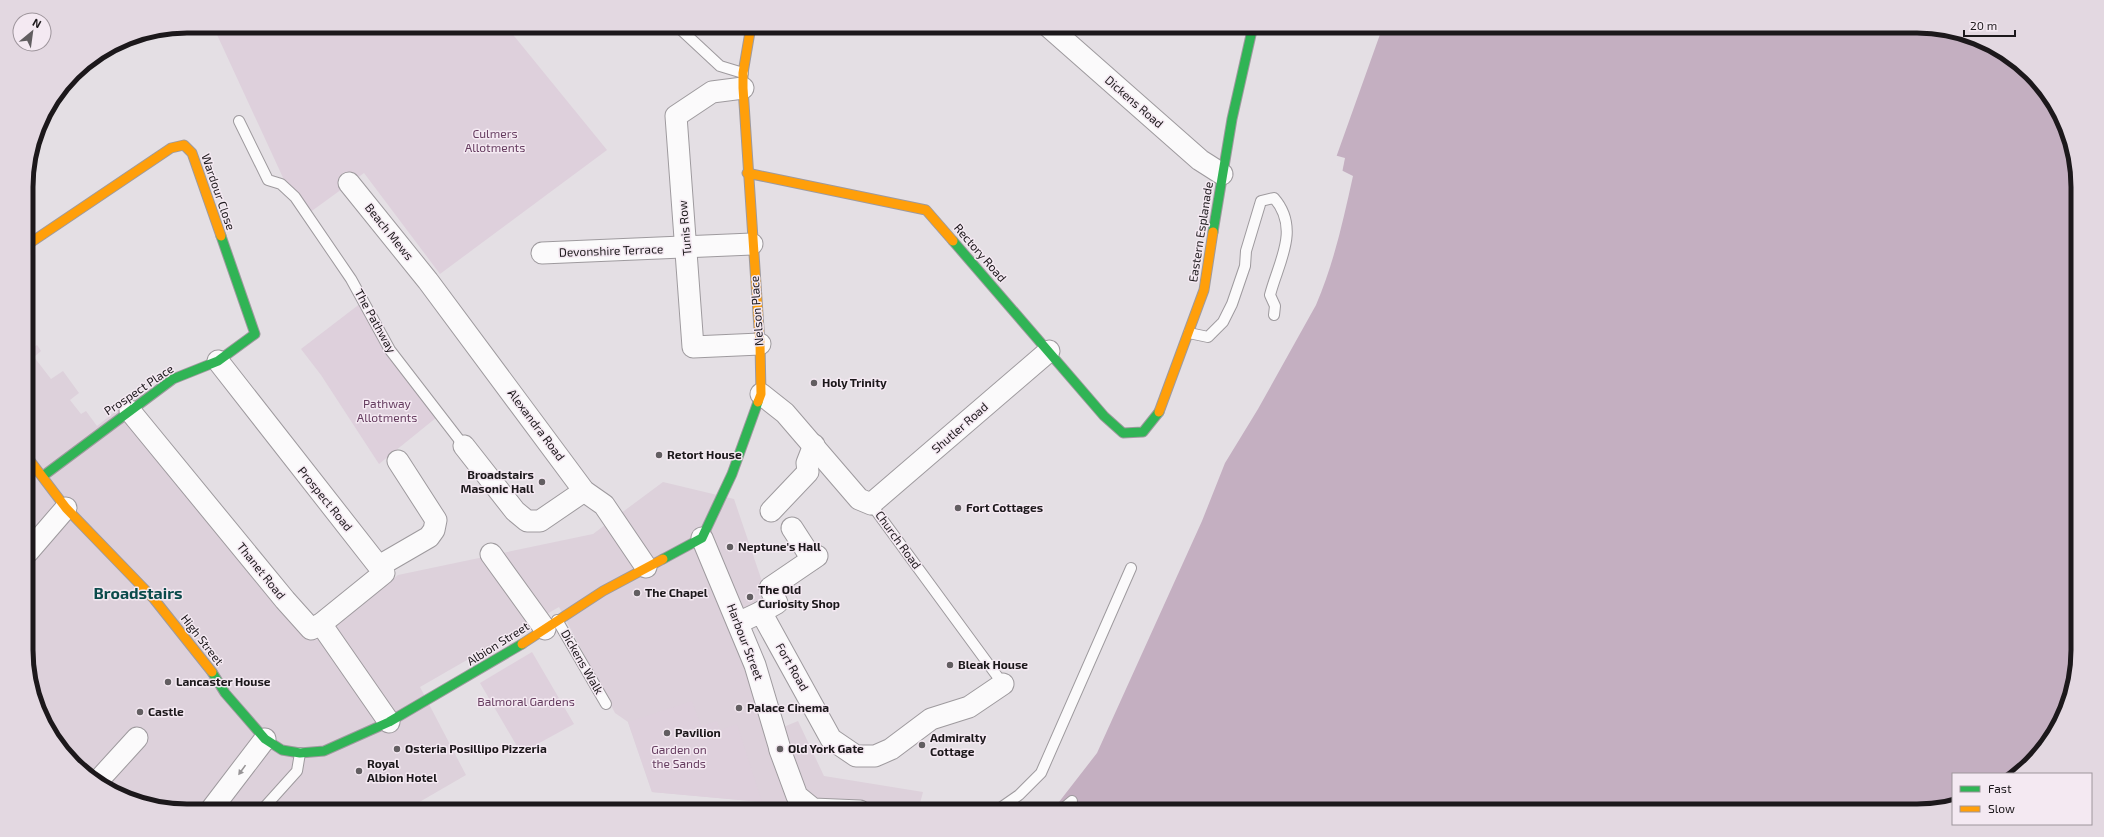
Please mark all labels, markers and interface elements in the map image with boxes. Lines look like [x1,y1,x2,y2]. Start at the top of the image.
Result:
north arrow [12,12,52,52]
scale bar [1964,12,2015,38]
text: N [30,15,44,30]
text: 20 m [1970,18,1997,32]
street label: Dickens Road [1103,72,1167,130]
park label: Culmers Allotments [465,126,525,154]
street label: Wardour Close [199,152,239,232]
street label: Eastern Esplanade [1185,181,1215,283]
street label: Beach Mews [363,200,417,263]
street label: Tunis Row [675,200,693,256]
street label: Rectory Road [952,220,1010,284]
street label: Devonshire Terrace [559,241,663,259]
street label: Nelson Place [747,275,765,347]
street label: The Pathway [353,286,400,356]
street label: Prospect Place [101,361,176,418]
place label: Holy Trinity [822,375,887,390]
marker: Holy Trinity [809,378,819,388]
street label: Alexandra Road [505,386,568,463]
park label: Pathway Allotments [357,396,417,424]
street label: Shutler Road [928,399,990,455]
place label: Retort House [667,447,742,461]
marker: Retort House [654,450,664,460]
street label: Prospect Road [296,463,356,533]
place label: Broadstairs Masonic Hall [460,467,534,495]
marker: Broadstairs Masonic Hall [537,477,547,487]
place label: Fort Cottages [966,500,1043,514]
marker: Fort Cottages [953,503,963,513]
street label: Church Road [873,508,925,571]
street label: Thanet Road [235,539,289,602]
place label: Neptune's Hall [738,539,821,553]
marker: Neptune's Hall [725,542,735,552]
place label: The Old Curiosity Shop [758,582,840,611]
district label: Broadstairs [94,583,182,602]
place label: The Chapel [645,585,708,599]
marker: The Chapel [632,588,642,598]
marker: The Old Curiosity Shop [745,592,755,602]
street label: Harbour Street [725,602,767,682]
street label: High Street [179,611,227,668]
street label: Albion Street [464,618,531,668]
street label: Dickens Walk [559,627,607,696]
street label: Fort Road [774,640,812,693]
place label: Bleak House [958,657,1028,671]
marker: Bleak House [945,660,955,670]
place label: Lancaster House [176,674,271,688]
marker: Lancaster House [163,677,173,687]
park label: Balmoral Gardens [477,694,575,708]
place label: Palace Cinema [747,700,829,714]
marker: Palace Cinema [734,703,744,713]
place label: Castle [148,704,184,718]
marker: Castle [135,707,145,717]
place label: Pavilion [675,725,721,739]
marker: Pavilion [662,728,672,738]
place label: Admiralty Cottage [930,730,987,758]
marker: Admiralty Cottage [917,740,927,750]
place label: Osteria Posillipo Pizzeria [405,741,547,755]
place label: Old York Gate [788,741,864,755]
park label: Garden on the Sands [651,742,707,770]
marker: Osteria Posillipo Pizzeria [392,744,402,754]
marker: Old York Gate [775,744,785,754]
place label: Royal Albion Hotel [367,756,437,784]
one-way arrow [238,765,246,776]
marker: Royal Albion Hotel [354,766,364,776]
legend [1952,773,2092,825]
text: Fast [1988,781,2012,795]
text: Slow [1988,801,2015,815]

